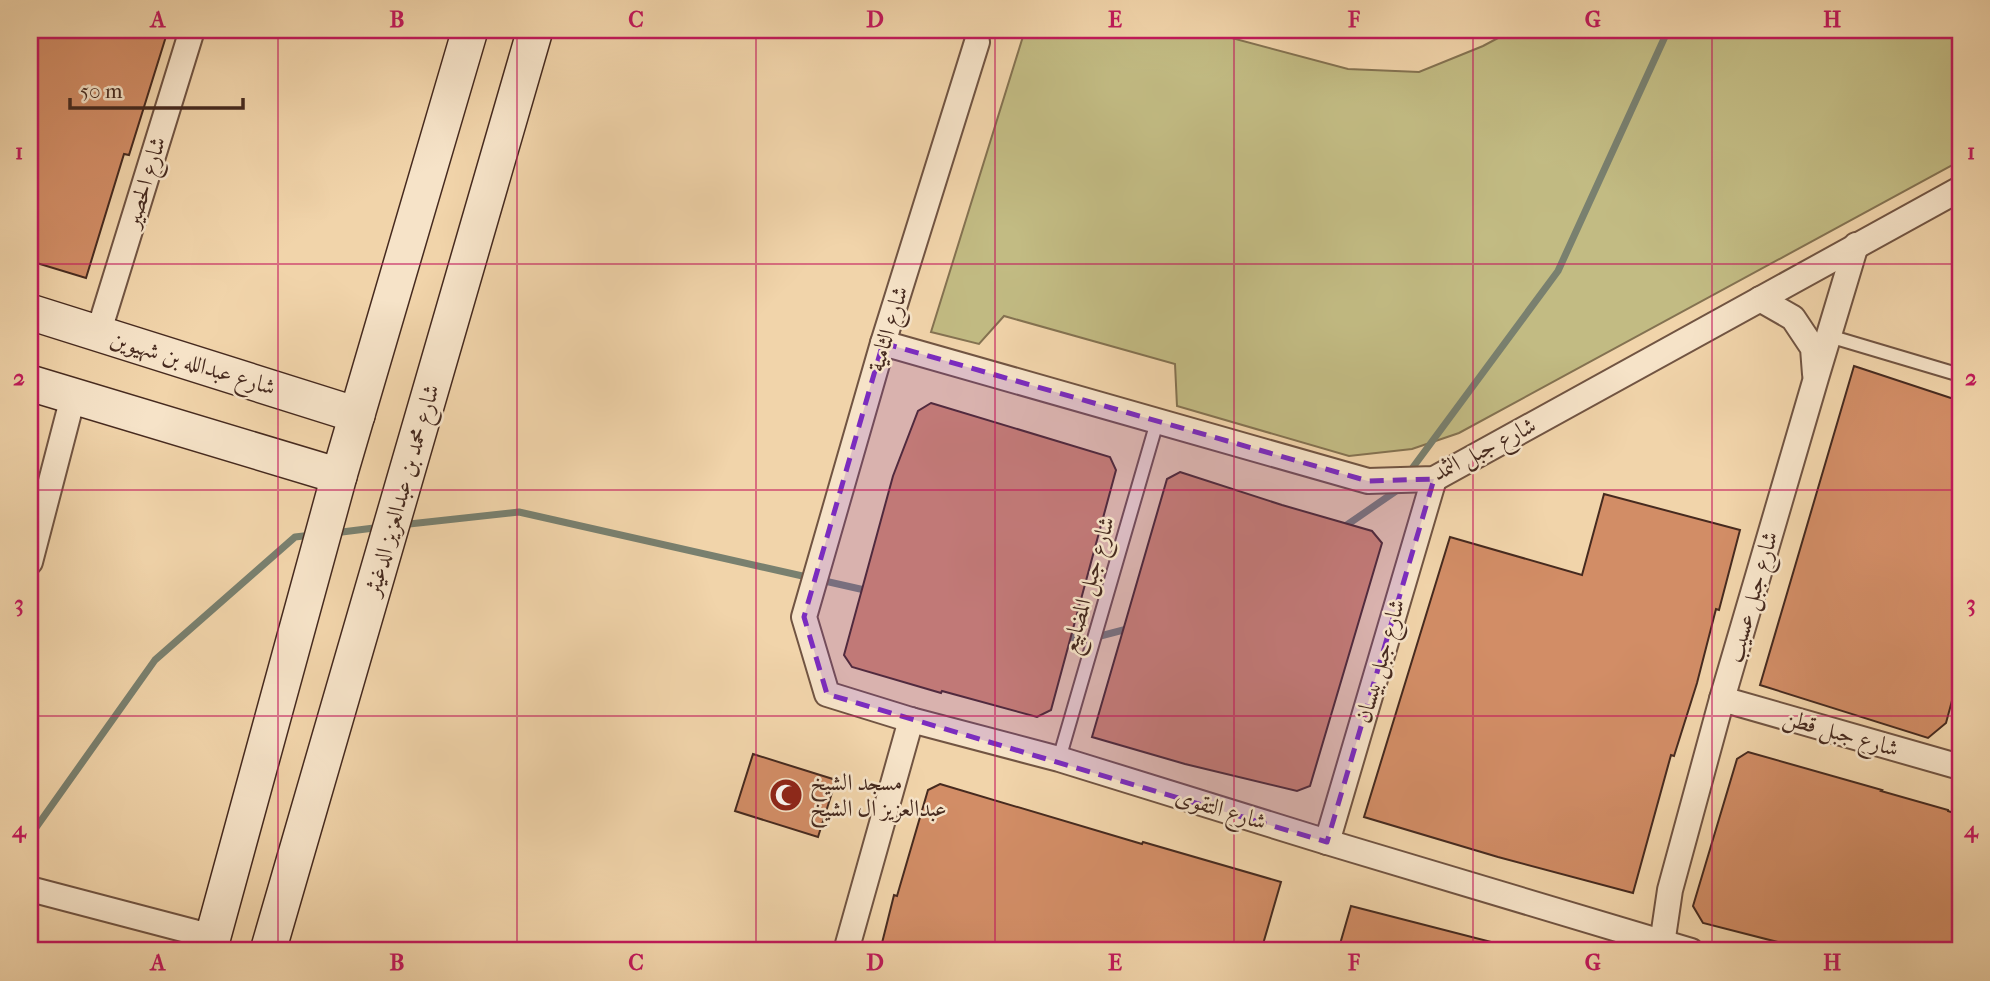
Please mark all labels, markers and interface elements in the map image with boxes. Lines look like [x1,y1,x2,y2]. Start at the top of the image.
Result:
text: A [149,6,167,33]
text: B [390,6,405,33]
text: C [628,6,644,33]
text: D [866,6,884,33]
text: E [1108,6,1122,33]
text: F [1347,6,1361,33]
text: G [1585,6,1601,33]
text: H [1823,6,1841,33]
scale bar [70,66,243,110]
text: 50 m [80,79,123,103]
street label: شارع الحصير [118,133,177,234]
text: 1 [15,138,23,165]
text: 1 [1967,138,1975,165]
street label: شارع الثامية [862,283,920,377]
street label: شارع عبدالله بن شهيوين [105,325,279,407]
text: 2 [13,364,25,391]
text: 2 [1965,364,1977,391]
street label: شارع محمد بن عبدالعزيز الدغيثر [358,381,451,602]
street label: شارع جبل الثمد [1428,411,1543,492]
street label: شارع جبل المضابيع [1056,513,1127,659]
street label: شارع جبل عسيب [1720,528,1789,667]
text: 3 [14,590,24,617]
text: 3 [1966,590,1976,617]
street label: شارع جبل بيسان [1349,596,1416,728]
street label: شارع جبل قطن [1778,704,1902,768]
place label: مسجد الشيخ عبدالعزيز ال الشيخ [810,769,947,829]
mosque icon: مسجد الشيخ عبدالعزيز ال الشيخ [767,776,805,814]
street label: شارع التقوى [1171,782,1270,841]
text: 4 [11,816,27,843]
text: 4 [1963,816,1979,843]
text: A [149,949,167,976]
text: B [390,949,405,976]
text: C [628,949,644,976]
text: D [866,949,884,976]
text: E [1108,949,1122,976]
text: F [1347,949,1361,976]
text: G [1585,949,1601,976]
text: H [1823,949,1841,976]

